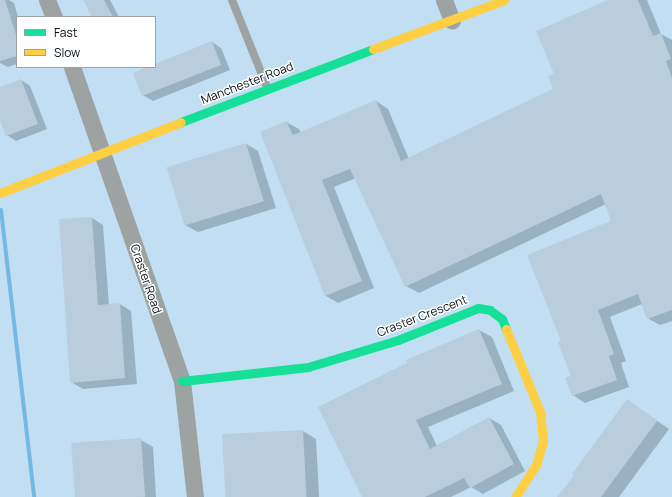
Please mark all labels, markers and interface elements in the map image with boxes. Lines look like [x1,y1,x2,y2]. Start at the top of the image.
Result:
legend [16,16,156,68]
text: Fast [54,24,78,41]
text: Slow [54,44,80,61]
street label: Manchester Road [199,59,295,107]
street label: Craster Road [127,242,165,316]
street label: Craster Crescent [375,292,469,340]

